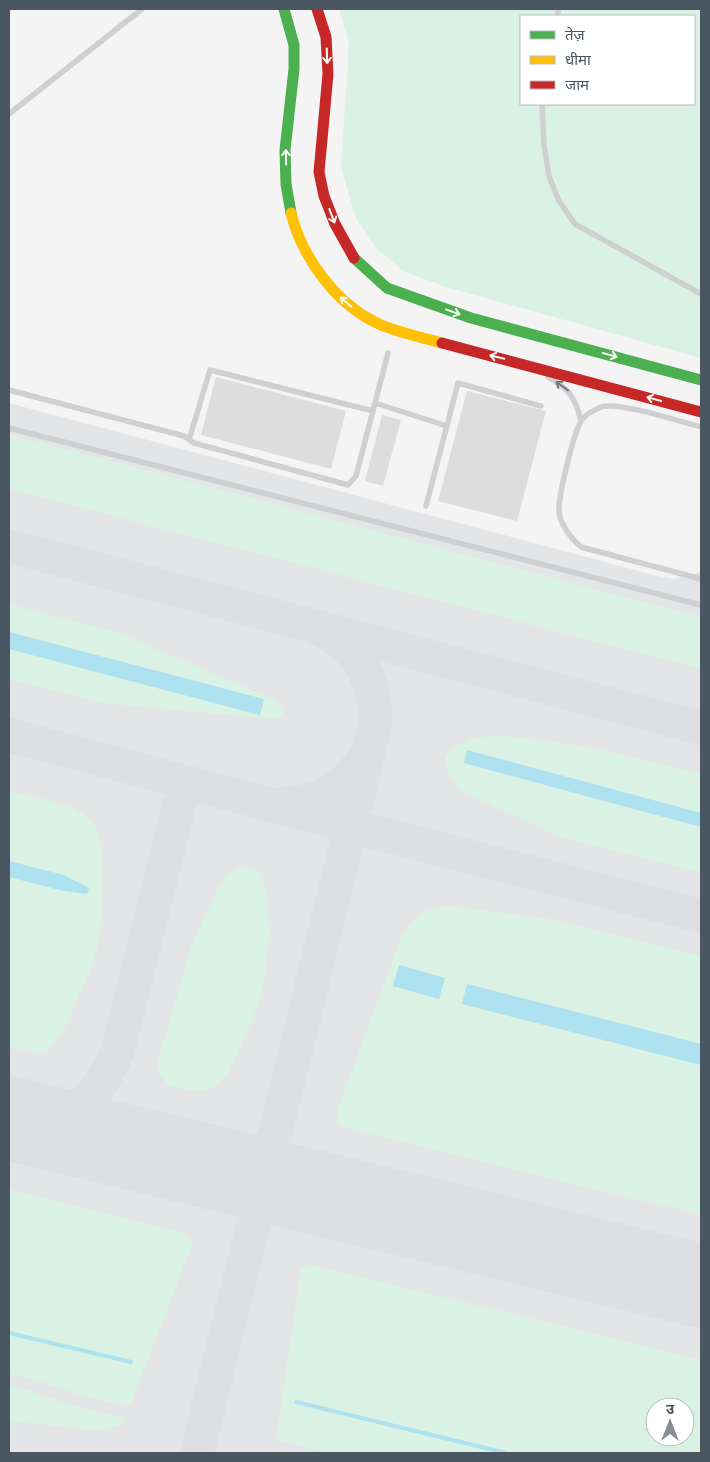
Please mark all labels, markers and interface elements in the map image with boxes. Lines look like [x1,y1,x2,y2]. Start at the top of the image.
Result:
legend [520,15,695,105]
text: तेज़ [565,24,586,44]
one-way arrow [322,48,332,64]
text: धीमा [565,49,592,69]
text: जाम [565,74,590,94]
one-way arrow [281,149,290,165]
one-way arrow [328,208,337,223]
one-way arrow [340,296,353,307]
one-way arrow [445,308,460,317]
one-way arrow [601,351,617,360]
one-way arrow [490,352,506,362]
one-way arrow [555,381,569,391]
one-way arrow [647,394,663,404]
north arrow [645,1397,695,1447]
text: उ [666,1399,675,1418]

